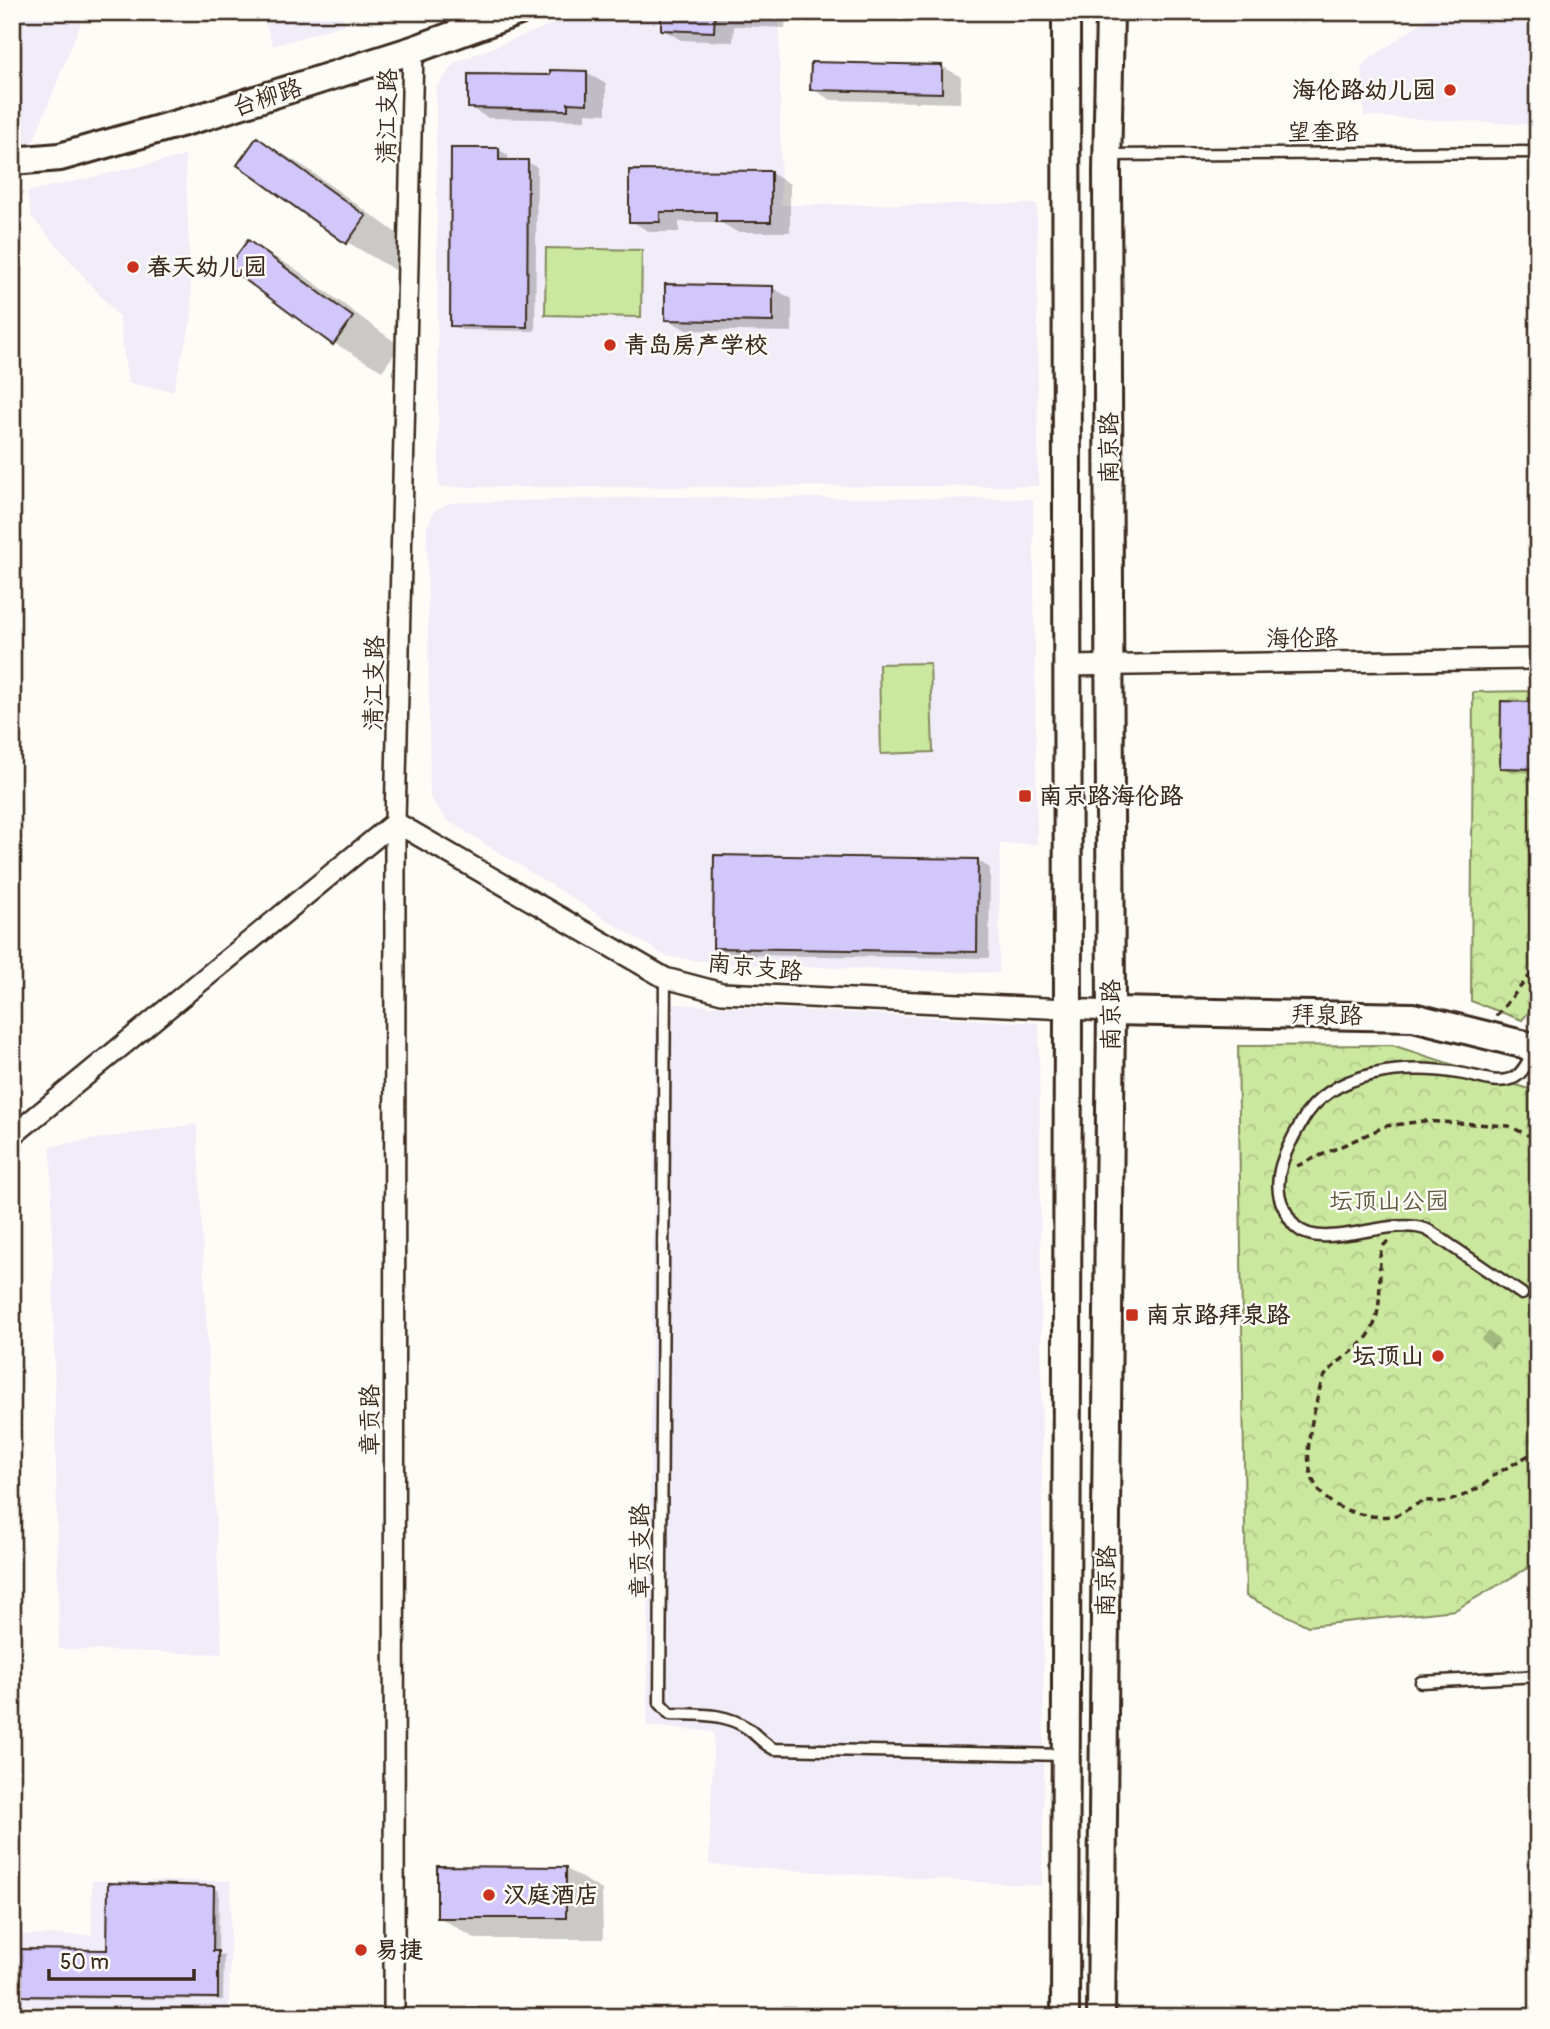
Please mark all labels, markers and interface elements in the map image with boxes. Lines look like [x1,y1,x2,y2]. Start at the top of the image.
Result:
street label: 清江支路 [372,68,403,164]
street label: 台柳路 [228,73,306,122]
place label: 海伦路幼儿园 [1292,76,1436,105]
marker: 海伦路幼儿园 [1442,82,1458,98]
street label: 望奎路 [1287,118,1359,147]
place label: 春天幼儿园 [147,253,267,282]
marker: 春天幼儿园 [125,259,141,275]
place label: 青岛房产学校 [624,331,768,360]
marker: 青岛房产学校 [602,337,618,353]
street label: 南京路 [1095,412,1124,484]
street label: 海伦路 [1266,623,1338,654]
street label: 清江支路 [359,635,390,731]
place label: 南京路海伦路 [1039,782,1184,811]
marker: 南京路海伦路 [1017,788,1033,804]
street label: 南京支路 [706,948,804,987]
street label: 南京路 [1097,979,1126,1051]
street label: 拜泉路 [1291,1000,1363,1031]
park label: 坛顶山公园 [1329,1187,1449,1216]
place label: 南京路拜泉路 [1146,1301,1291,1330]
marker: 南京路拜泉路 [1124,1307,1140,1323]
place label: 坛顶山 [1352,1342,1424,1371]
marker: 坛顶山 [1430,1348,1446,1364]
street label: 章贡路 [356,1384,385,1456]
street label: 章贡支路 [626,1503,655,1599]
street label: 南京路 [1091,1545,1122,1617]
place label: 汉庭酒店 [503,1881,599,1910]
marker: 汉庭酒店 [481,1887,497,1903]
place label: 易捷 [375,1936,423,1965]
scale bar [49,1938,194,1982]
marker: 易捷 [353,1942,369,1958]
text: 50 m [60,1949,109,1976]

